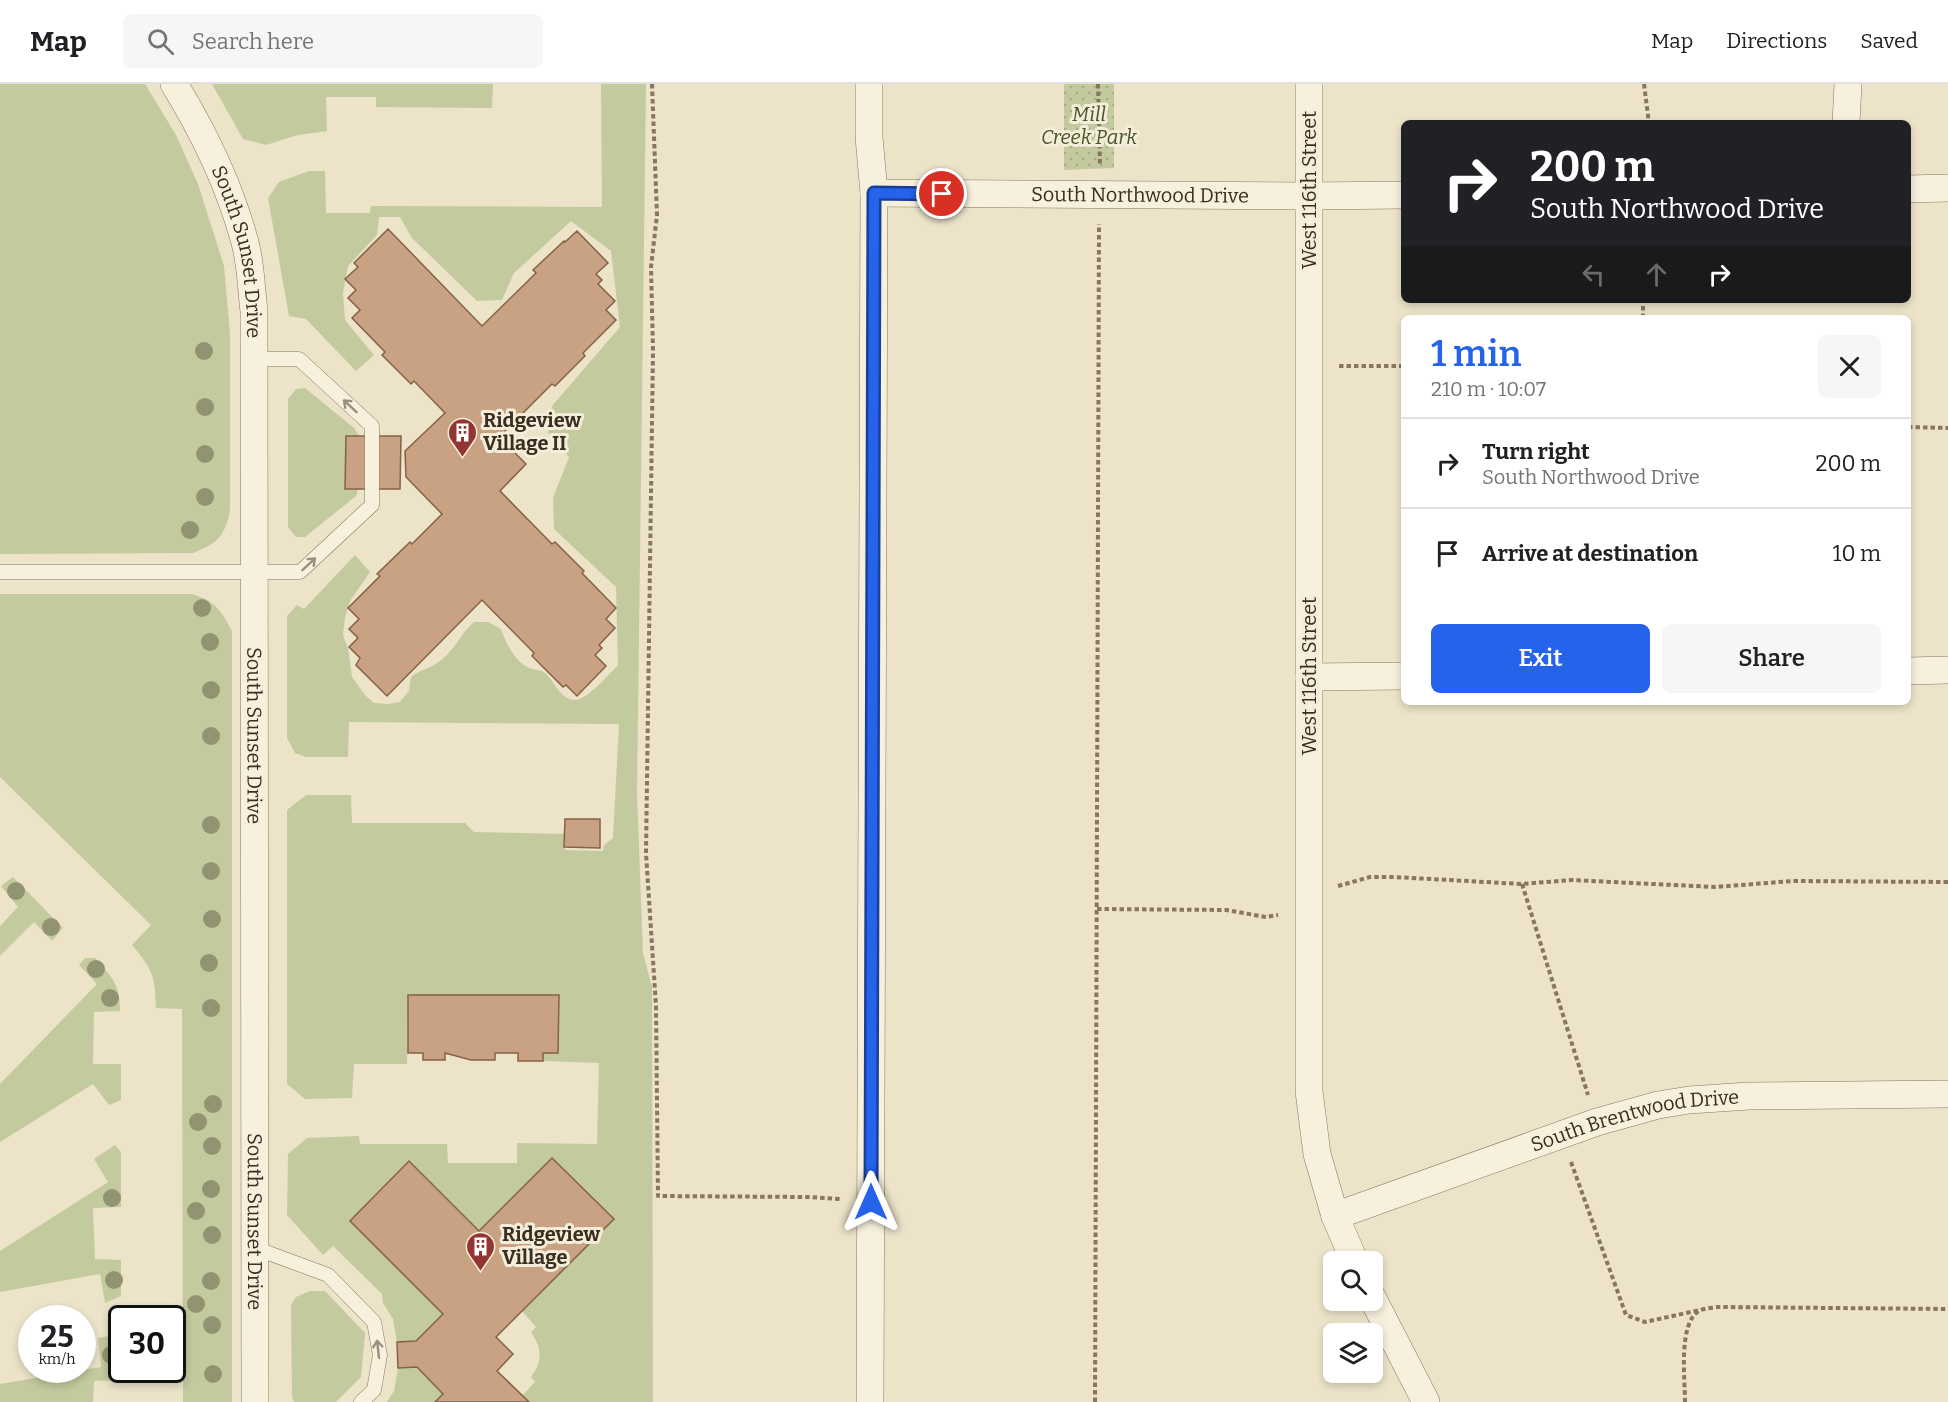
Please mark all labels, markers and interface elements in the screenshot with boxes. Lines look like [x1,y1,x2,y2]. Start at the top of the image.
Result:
search box [123,14,543,68]
text: Map [30,25,87,58]
icon: search [144,25,177,58]
text: Search here [192,28,314,55]
text: Map [1651,28,1693,54]
text: Directions [1726,28,1827,54]
text: Saved [1860,28,1918,54]
park label: Mill Creek Park [1041,102,1137,149]
street label: West 116th Street [1297,111,1321,269]
text: 200 m [1530,142,1655,192]
icon: right [1431,144,1509,222]
street label: South Sunset Drive [207,162,266,338]
pin [916,168,967,219]
icon: arrive [925,177,958,210]
street label: South Northwood Drive [1031,182,1249,208]
text: South Northwood Drive [1530,193,1824,225]
icon: left [1577,258,1610,291]
icon: ahead [1640,258,1673,291]
icon: right [1703,258,1736,291]
text: 1 min [1431,332,1522,376]
button: close [1818,335,1881,398]
text: 210 m · 10:07 [1431,377,1546,401]
one-way arrow [343,399,358,413]
place label: Ridgeview Village II [483,408,581,455]
building icon: Ridgeview Village II [446,416,478,458]
text: Turn right [1482,438,1590,465]
icon: right [1431,447,1464,480]
text: 200 m [1815,450,1881,477]
text: South Northwood Drive [1482,465,1700,489]
icon: arrive [1431,537,1464,570]
text: Arrive at destination [1482,540,1698,567]
text: 10 m [1833,540,1881,567]
one-way arrow [301,557,316,571]
street label: West 116th Street [1297,597,1321,755]
button: Exit [1431,624,1650,693]
button: Share [1662,624,1881,693]
street label: South Sunset Drive [242,647,266,824]
street label: South Brentwood Drive [1527,1085,1740,1157]
street label: South Sunset Drive [243,1133,267,1310]
position arrow [839,1170,903,1234]
place label: Ridgeview Village [502,1222,600,1269]
building icon: Ridgeview Village [465,1230,497,1272]
map controls [1323,1251,1383,1383]
button: search [1323,1251,1383,1311]
speed limit sign: 30 [108,1305,186,1383]
text: 25 [40,1319,74,1355]
button: layers [1323,1323,1383,1383]
one-way arrow [372,1340,383,1360]
text: km/h [38,1350,76,1368]

